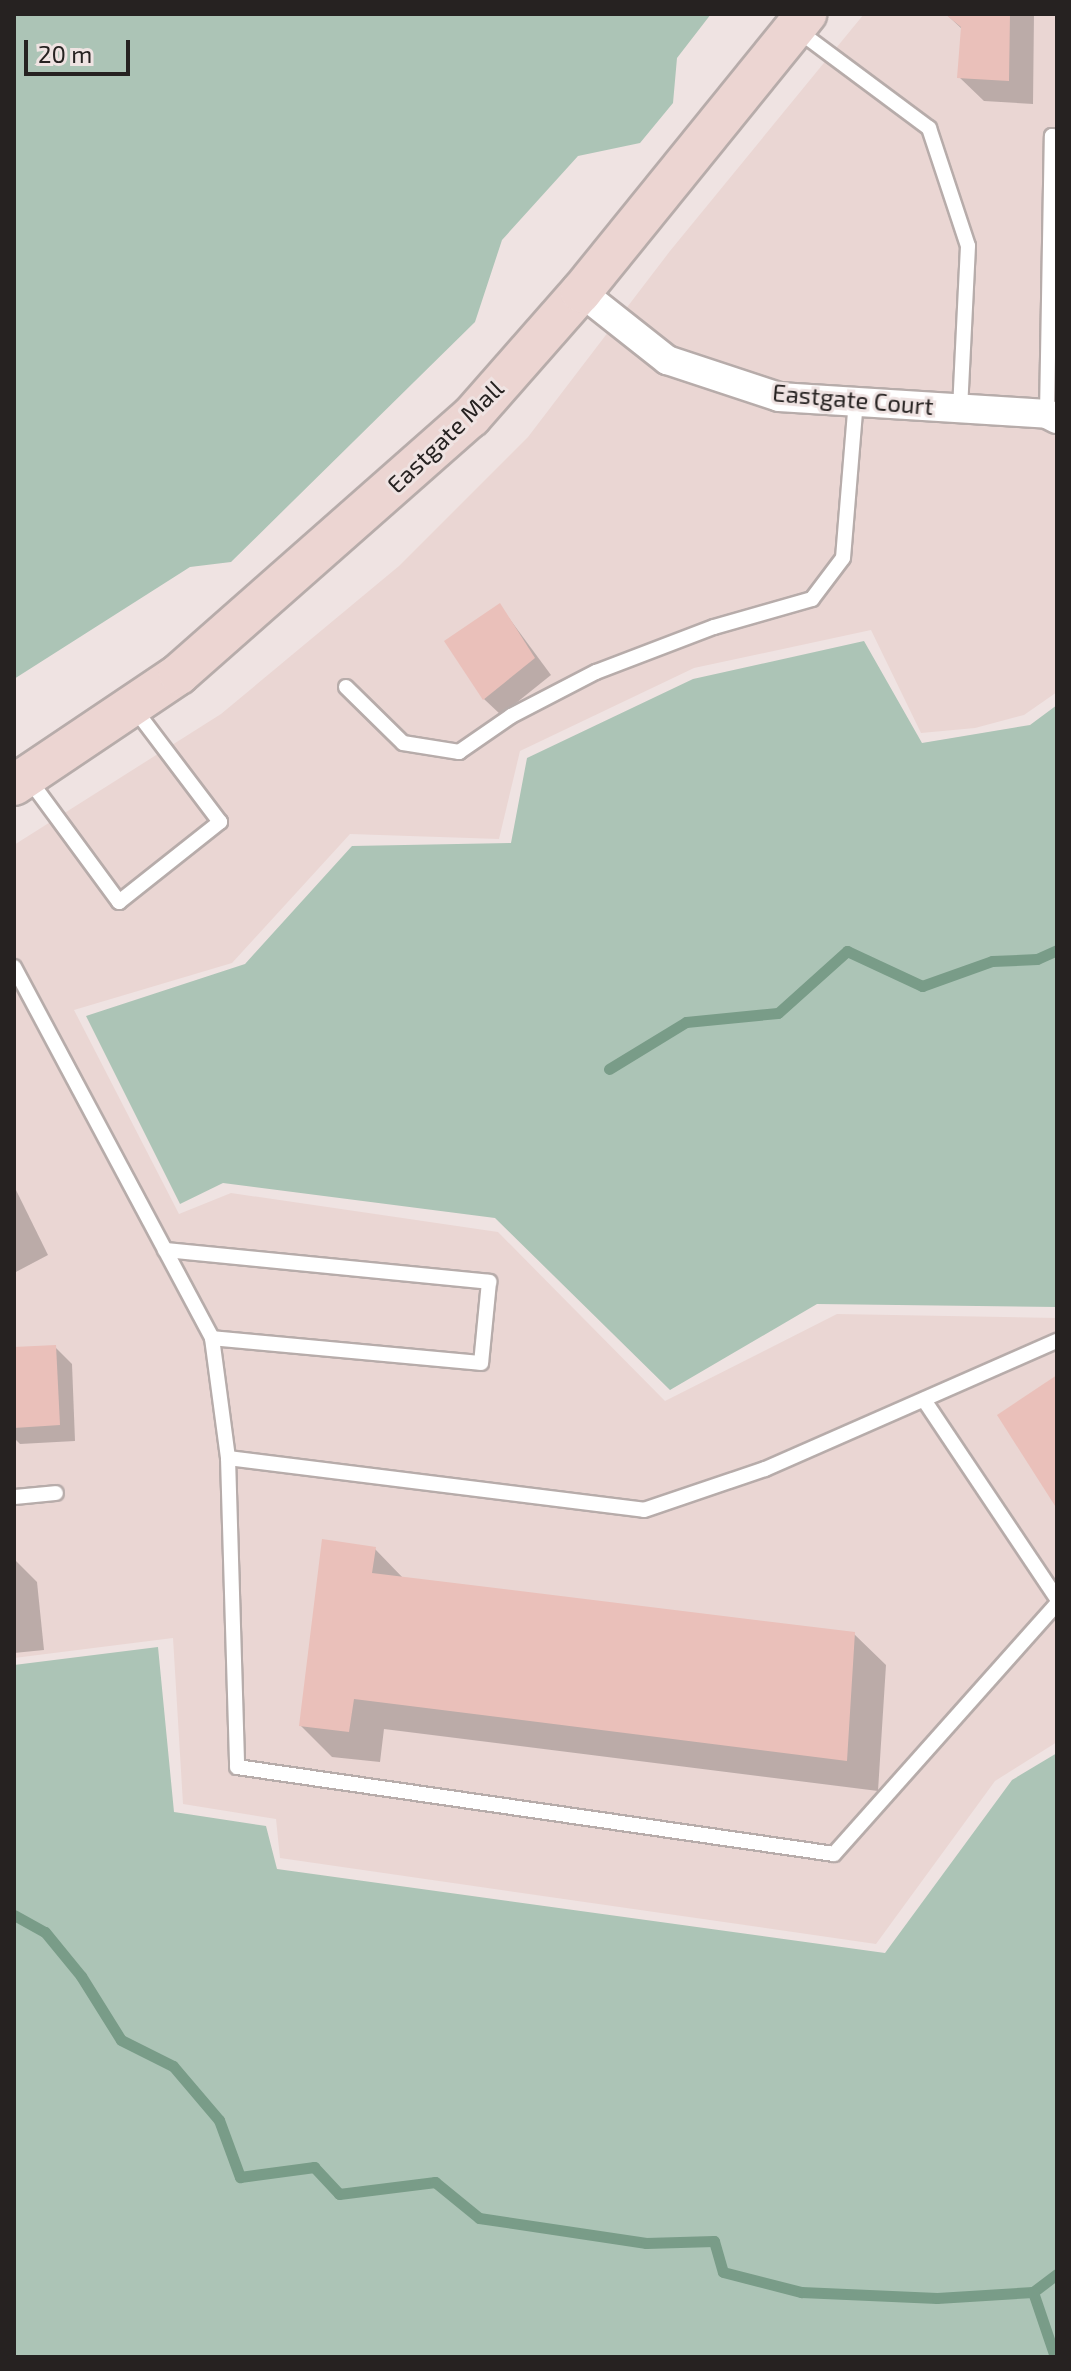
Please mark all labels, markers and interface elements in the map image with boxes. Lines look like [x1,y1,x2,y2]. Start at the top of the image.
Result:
scale bar [28,24,134,74]
text: 20 m [38,39,92,68]
street label: Eastgate Mall [381,373,509,499]
street label: Eastgate Court [771,378,935,420]

